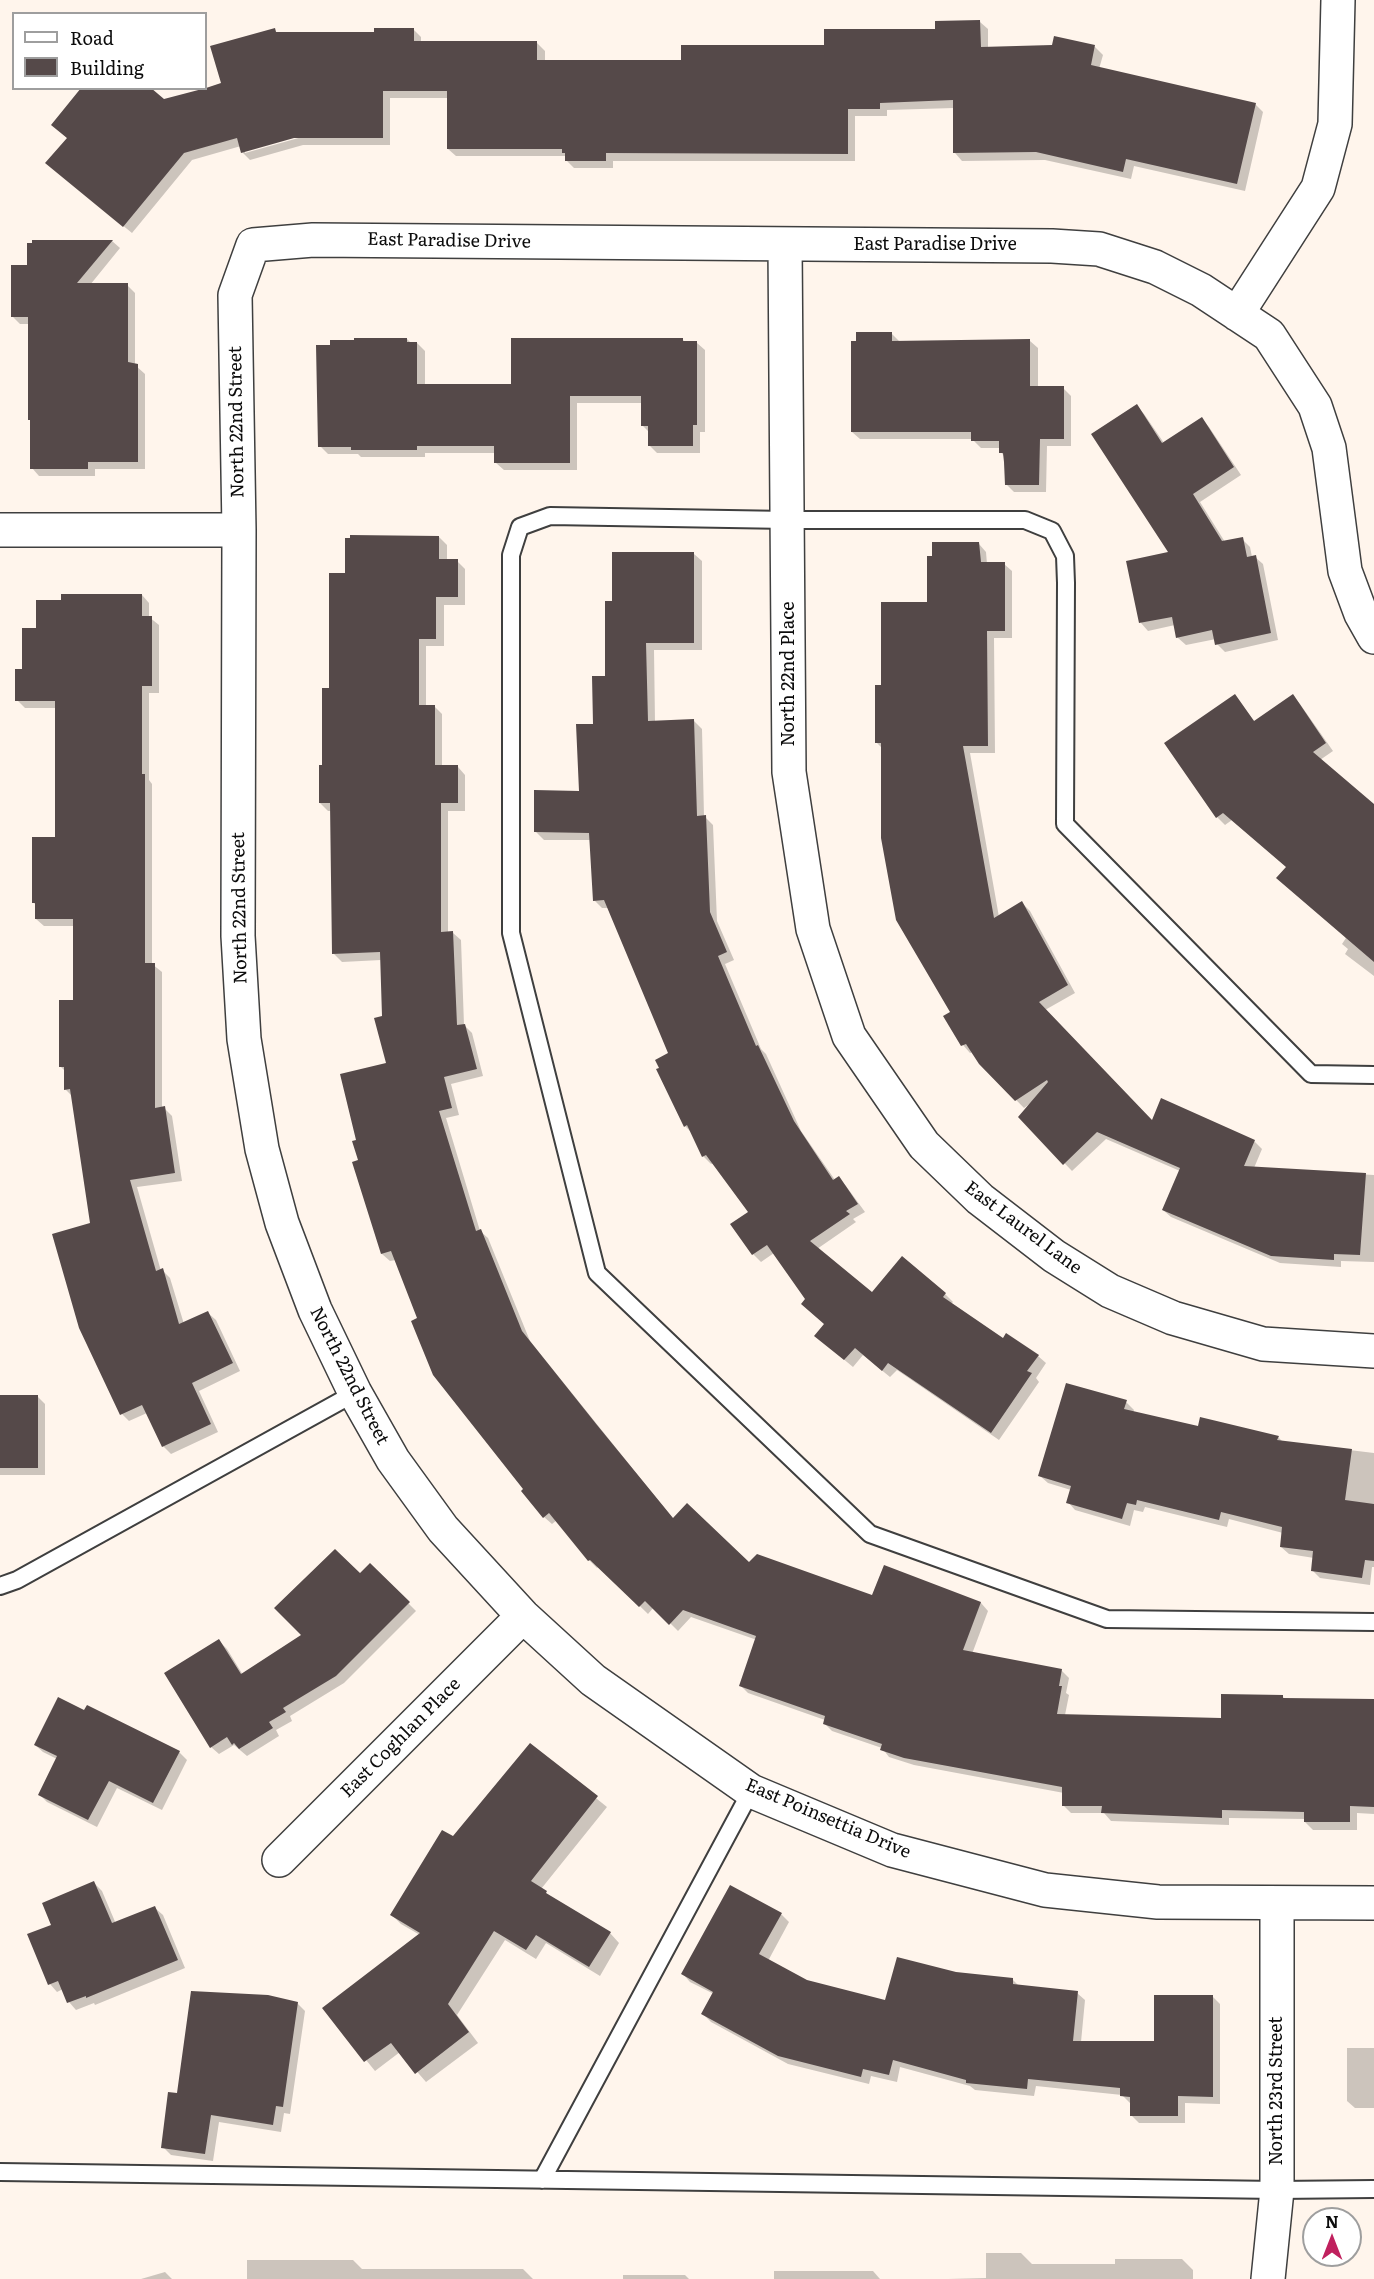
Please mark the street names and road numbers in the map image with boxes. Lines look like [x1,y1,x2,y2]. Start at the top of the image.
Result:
street label: East Paradise Drive [367,229,531,253]
street label: East Paradise Drive [853,234,1017,256]
street label: North 22nd Street [225,346,249,498]
street label: North 22nd Place [778,601,800,747]
street label: North 22nd Street [228,832,252,984]
street label: East Laurel Lane [960,1177,1086,1279]
street label: North 22nd Street [305,1303,393,1449]
street label: East Coghlan Place [337,1674,465,1802]
street label: East Poinsettia Drive [742,1774,914,1864]
street label: North 23rd Street [1266,2016,1288,2166]

